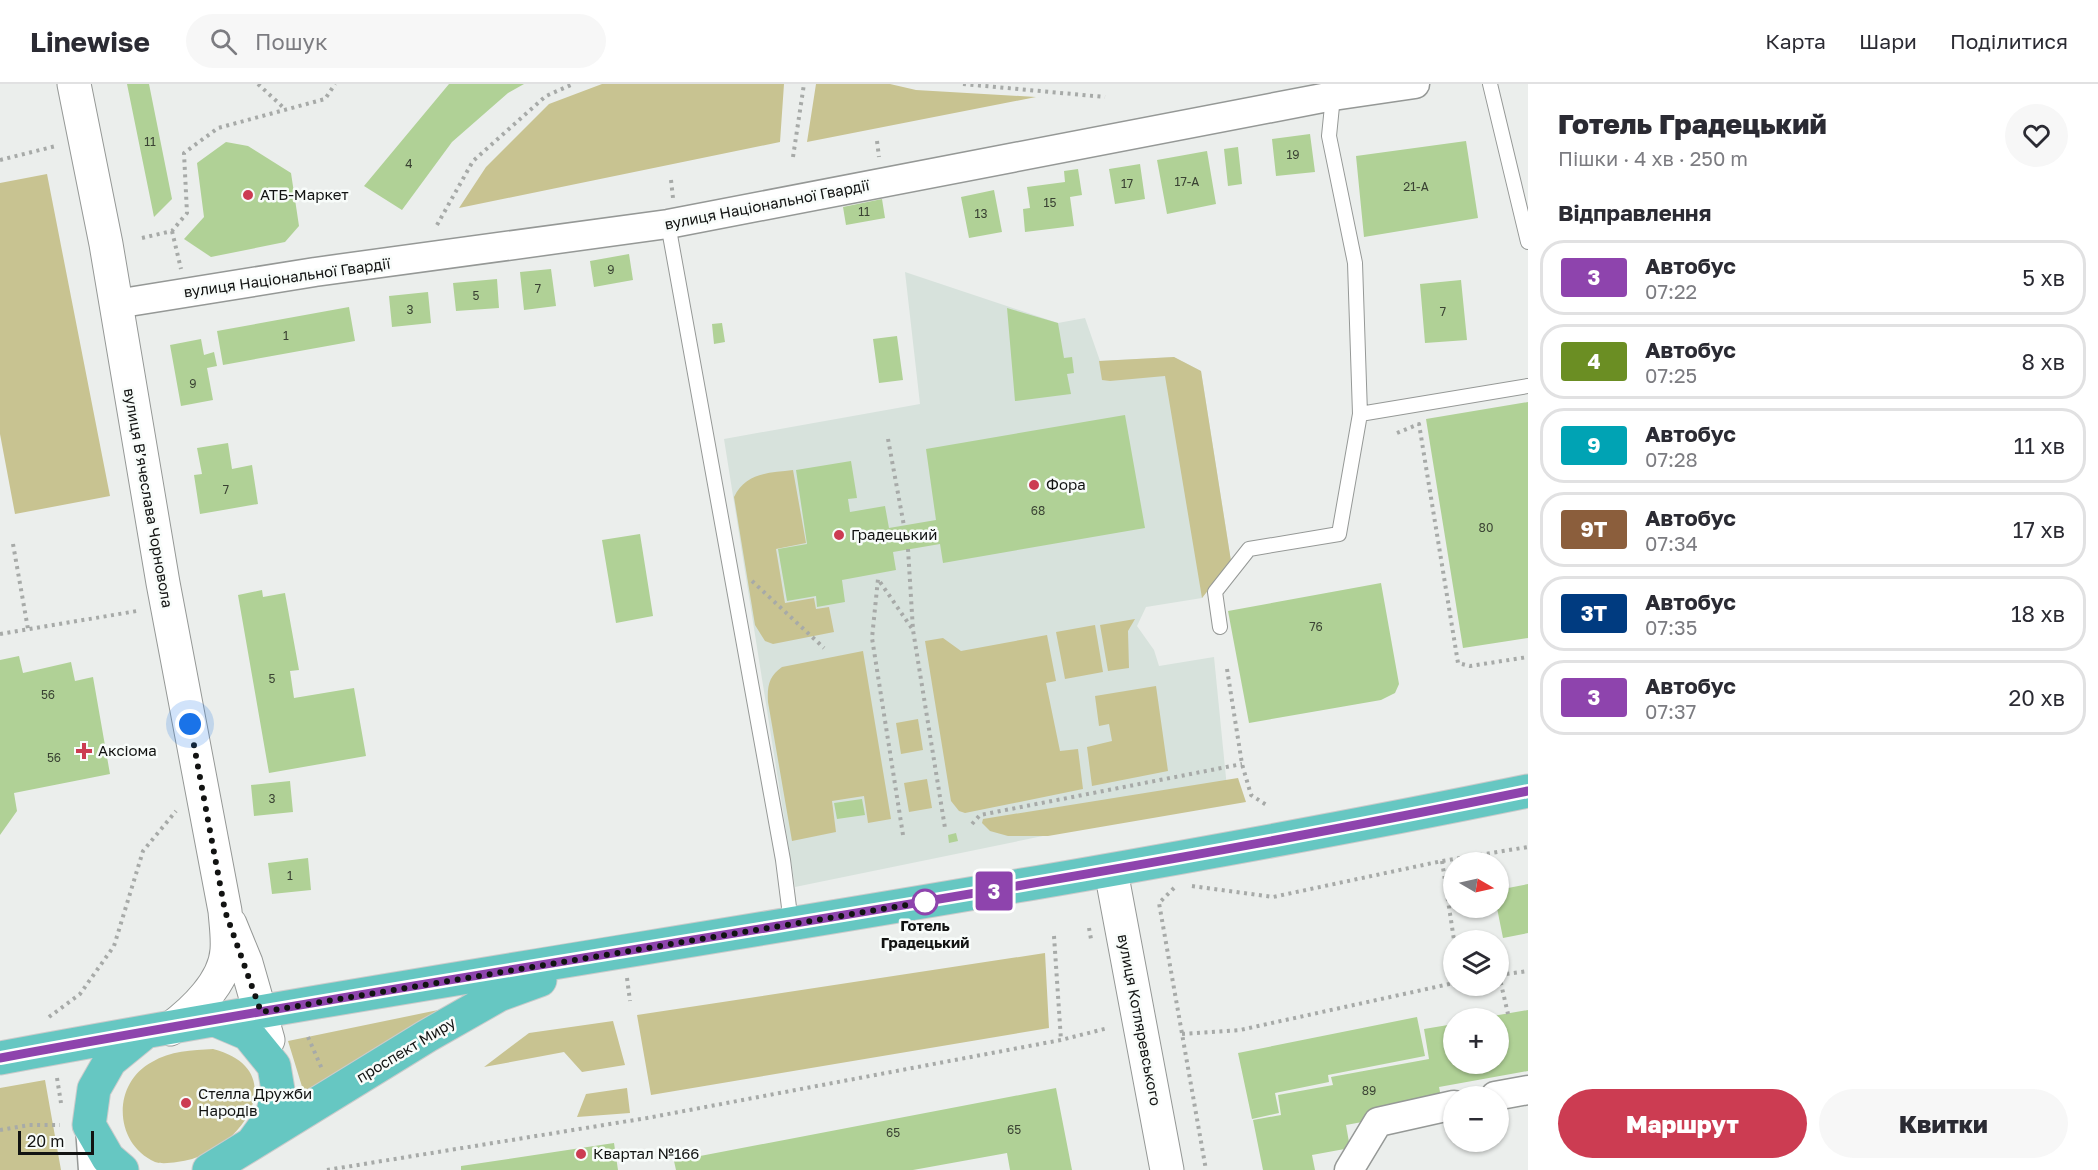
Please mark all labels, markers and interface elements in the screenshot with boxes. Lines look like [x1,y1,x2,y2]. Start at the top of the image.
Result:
search box [186,14,606,68]
text: Linewise [30,25,150,58]
icon: search [207,25,240,58]
text: Пошук [255,28,328,55]
text: Карта [1765,28,1826,54]
text: Шари [1859,28,1917,54]
text: Поділитися [1950,28,2068,54]
button: heart [2005,104,2068,167]
text: Готель Градецький [1558,107,1827,140]
house number: 11 [144,134,156,149]
text: Пішки · 4 хв · 250 m [1558,146,1748,170]
house number: 19 [1286,147,1300,162]
house number: 4 [405,156,413,171]
house number: 17-А [1175,174,1199,189]
street label: вулиця Національної Гвардії [663,175,872,233]
house number: 17 [1121,176,1133,191]
house number: 21-А [1403,179,1429,194]
place label: АТБ-Маркет [260,185,349,203]
marker: АТБ-Маркет [241,188,255,202]
house number: 15 [1044,195,1056,210]
text: Відправлення [1558,199,1711,226]
house number: 11 [858,204,870,219]
house number: 13 [975,206,987,221]
text: Автобус [1645,252,1736,279]
street label: вулиця Національної Гвардії [182,253,392,300]
house number: 9 [607,262,615,277]
text: 3 [1588,264,1600,290]
text: 5 хв [2022,264,2065,291]
text: 07:22 [1645,279,1697,303]
house number: 7 [535,281,541,296]
house number: 5 [473,288,480,303]
house number: 3 [406,302,414,317]
house number: 7 [1440,304,1446,319]
house number: 1 [283,328,289,343]
text: Автобус [1645,336,1736,363]
text: 4 [1587,348,1601,374]
text: 8 хв [2022,348,2065,375]
text: 07:25 [1645,363,1697,387]
house number: 9 [189,376,197,391]
street label: вулиця Вʼячеслава Чорновола [121,387,177,609]
text: Автобус [1645,420,1736,447]
text: 9 [1587,432,1601,458]
text: 11 хв [2014,432,2065,459]
text: 07:28 [1645,447,1698,471]
place label: Фора [1046,475,1086,493]
marker: Фора [1027,478,1041,492]
house number: 7 [223,482,229,497]
house number: 68 [1031,503,1045,518]
text: Автобус [1645,504,1736,531]
text: 9Т [1581,516,1608,542]
text: 17 хв [2013,516,2065,543]
house number: 80 [1479,520,1493,535]
place label: Градецький [851,525,937,543]
marker: Градецький [832,528,846,542]
text: 07:34 [1645,531,1698,555]
text: Автобус [1645,588,1736,615]
text: 3Т [1581,600,1607,626]
text: 18 хв [2011,600,2065,627]
text: 07:35 [1645,615,1697,639]
house number: 76 [1309,619,1323,634]
house number: 5 [269,671,276,686]
text: Автобус [1645,672,1736,699]
text: 3 [1588,684,1600,710]
text: 20 хв [2009,684,2065,711]
house number: 56 [41,687,55,702]
text: 07:37 [1645,699,1696,723]
your location [175,709,205,739]
place label: Аксіома [98,741,157,759]
marker: Аксіома [75,742,93,760]
house number: 56 [47,750,61,765]
house number: 3 [268,791,276,806]
north arrow [1443,852,1509,918]
map controls [1443,852,1509,1152]
house number: 1 [287,868,293,883]
line badge: 3 [974,872,1014,910]
text: 3 [988,878,1000,904]
marker: Готель Градецький [912,889,938,915]
place label: Готель Градецький [881,916,969,951]
button: layers [1443,930,1509,996]
street label: вулиця Котляревського [1114,932,1165,1107]
button: + [1443,1008,1509,1074]
street label: проспект Миру [353,1012,459,1086]
house number: 89 [1362,1083,1376,1098]
place label: Стелла Дружби Народiв [198,1084,312,1119]
button: − [1443,1086,1509,1152]
button: Маршрут [1558,1089,1807,1158]
button: Квитки [1819,1089,2068,1158]
marker: Стелла Дружби Народiв [179,1096,193,1110]
house number: 65 [1007,1122,1021,1137]
house number: 65 [886,1125,900,1140]
scale bar [18,1128,94,1156]
text: 20 m [27,1131,64,1151]
place label: Квартал №166 [593,1144,699,1162]
marker: Квартал №166 [574,1147,588,1161]

